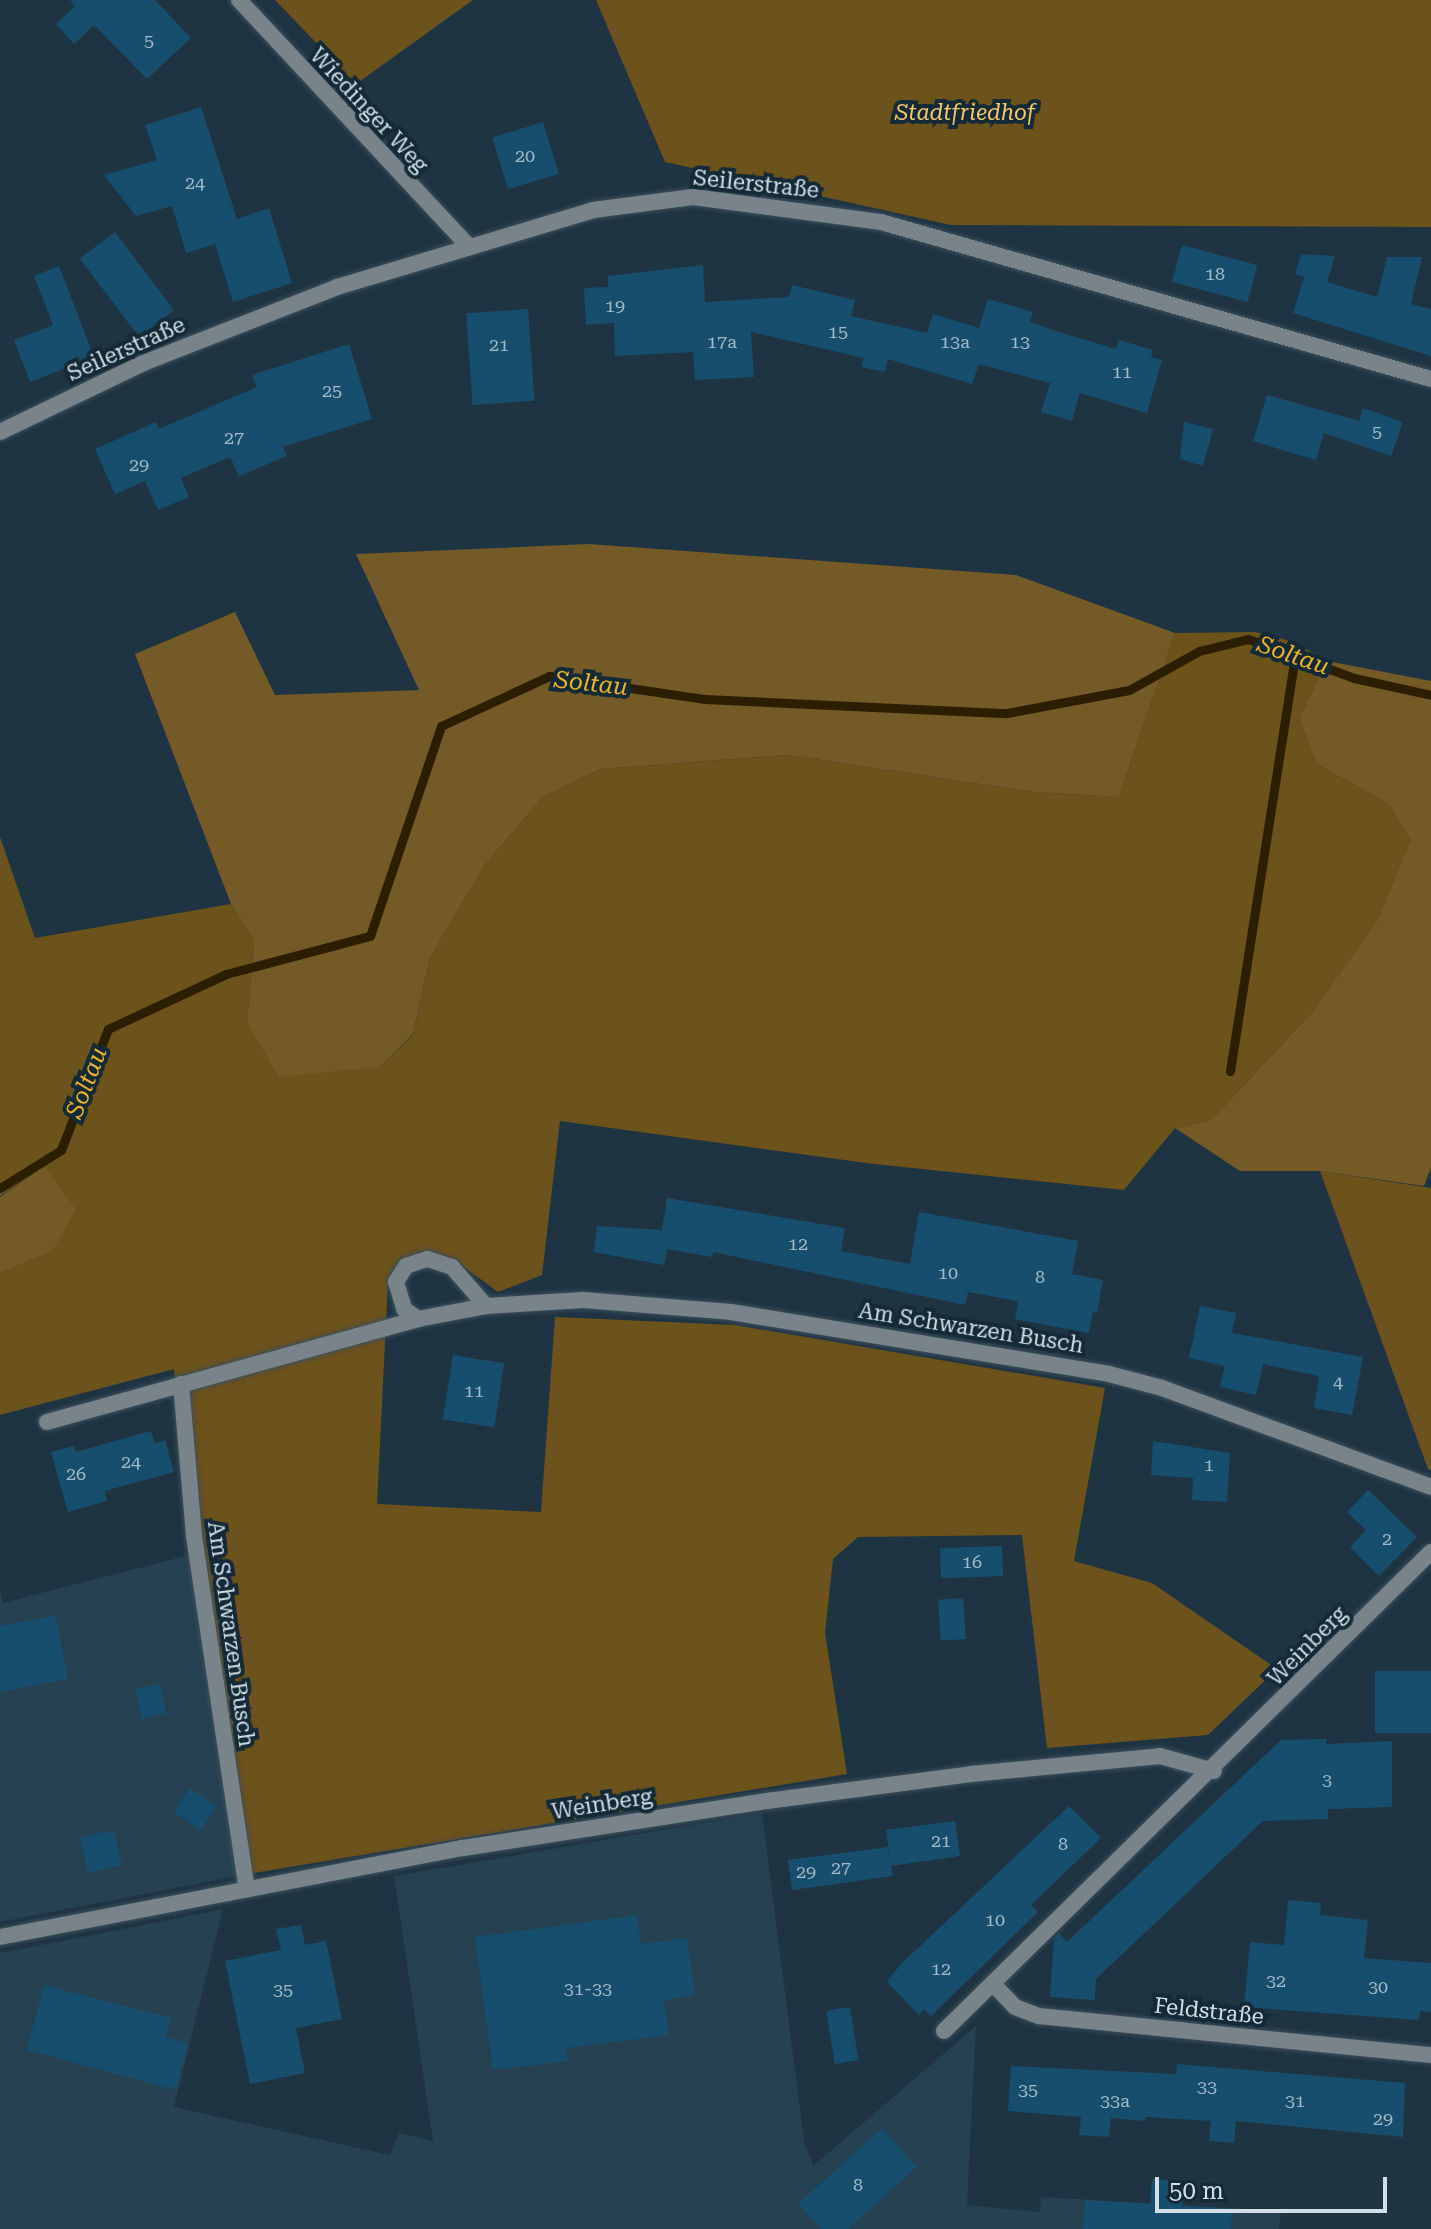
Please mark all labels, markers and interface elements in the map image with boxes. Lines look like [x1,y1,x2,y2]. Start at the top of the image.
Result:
house number: 5 [144,30,154,52]
street label: Wiedinger Weg [304,42,434,178]
park label: Stadtfriedhof [895,100,1035,126]
house number: 20 [515,145,535,167]
street label: Seilerstraße [692,164,820,204]
house number: 24 [185,172,205,194]
house number: 18 [1205,263,1225,285]
house number: 19 [605,295,625,317]
street label: Seilerstraße [63,311,189,387]
house number: 15 [828,321,848,343]
house number: 17a [707,331,737,353]
house number: 13a [940,331,970,353]
house number: 13 [1010,331,1030,353]
house number: 21 [489,334,509,356]
house number: 11 [1112,361,1132,383]
house number: 25 [322,380,342,402]
house number: 5 [1372,421,1382,443]
house number: 27 [224,427,244,449]
house number: 29 [129,454,149,476]
water label: Soltau [1253,630,1333,682]
water label: Soltau [553,666,629,702]
water label: Soltau [60,1043,114,1123]
house number: 12 [788,1233,808,1255]
house number: 10 [938,1262,958,1284]
house number: 8 [1035,1266,1045,1288]
street label: Am Schwarzen Busch [857,1297,1085,1359]
house number: 4 [1333,1371,1343,1393]
house number: 11 [464,1380,484,1402]
house number: 24 [121,1451,141,1473]
house number: 1 [1204,1454,1214,1476]
house number: 26 [66,1463,86,1485]
street label: Am Schwarzen Busch [202,1520,260,1748]
house number: 2 [1382,1528,1392,1550]
house number: 16 [962,1551,982,1573]
street label: Weinberg [1262,1601,1352,1691]
house number: 3 [1322,1769,1332,1791]
street label: Weinberg [550,1783,654,1825]
house number: 21 [931,1830,951,1852]
house number: 8 [1058,1833,1068,1855]
house number: 27 [831,1857,851,1879]
house number: 29 [796,1861,816,1883]
house number: 10 [985,1909,1005,1931]
house number: 12 [931,1958,951,1980]
house number: 32 [1266,1970,1286,1992]
house number: 30 [1368,1976,1388,1998]
house number: 31-33 [564,1978,612,2000]
house number: 35 [273,1979,293,2001]
street label: Feldstraße [1153,1992,1265,2030]
house number: 33 [1197,2076,1217,2098]
house number: 35 [1018,2079,1038,2101]
house number: 33a [1100,2090,1130,2112]
house number: 31 [1285,2090,1305,2112]
house number: 29 [1373,2108,1393,2130]
scale bar [1159,2161,1391,2211]
house number: 8 [853,2174,863,2196]
text: 50 m [1169,2177,1224,2205]

